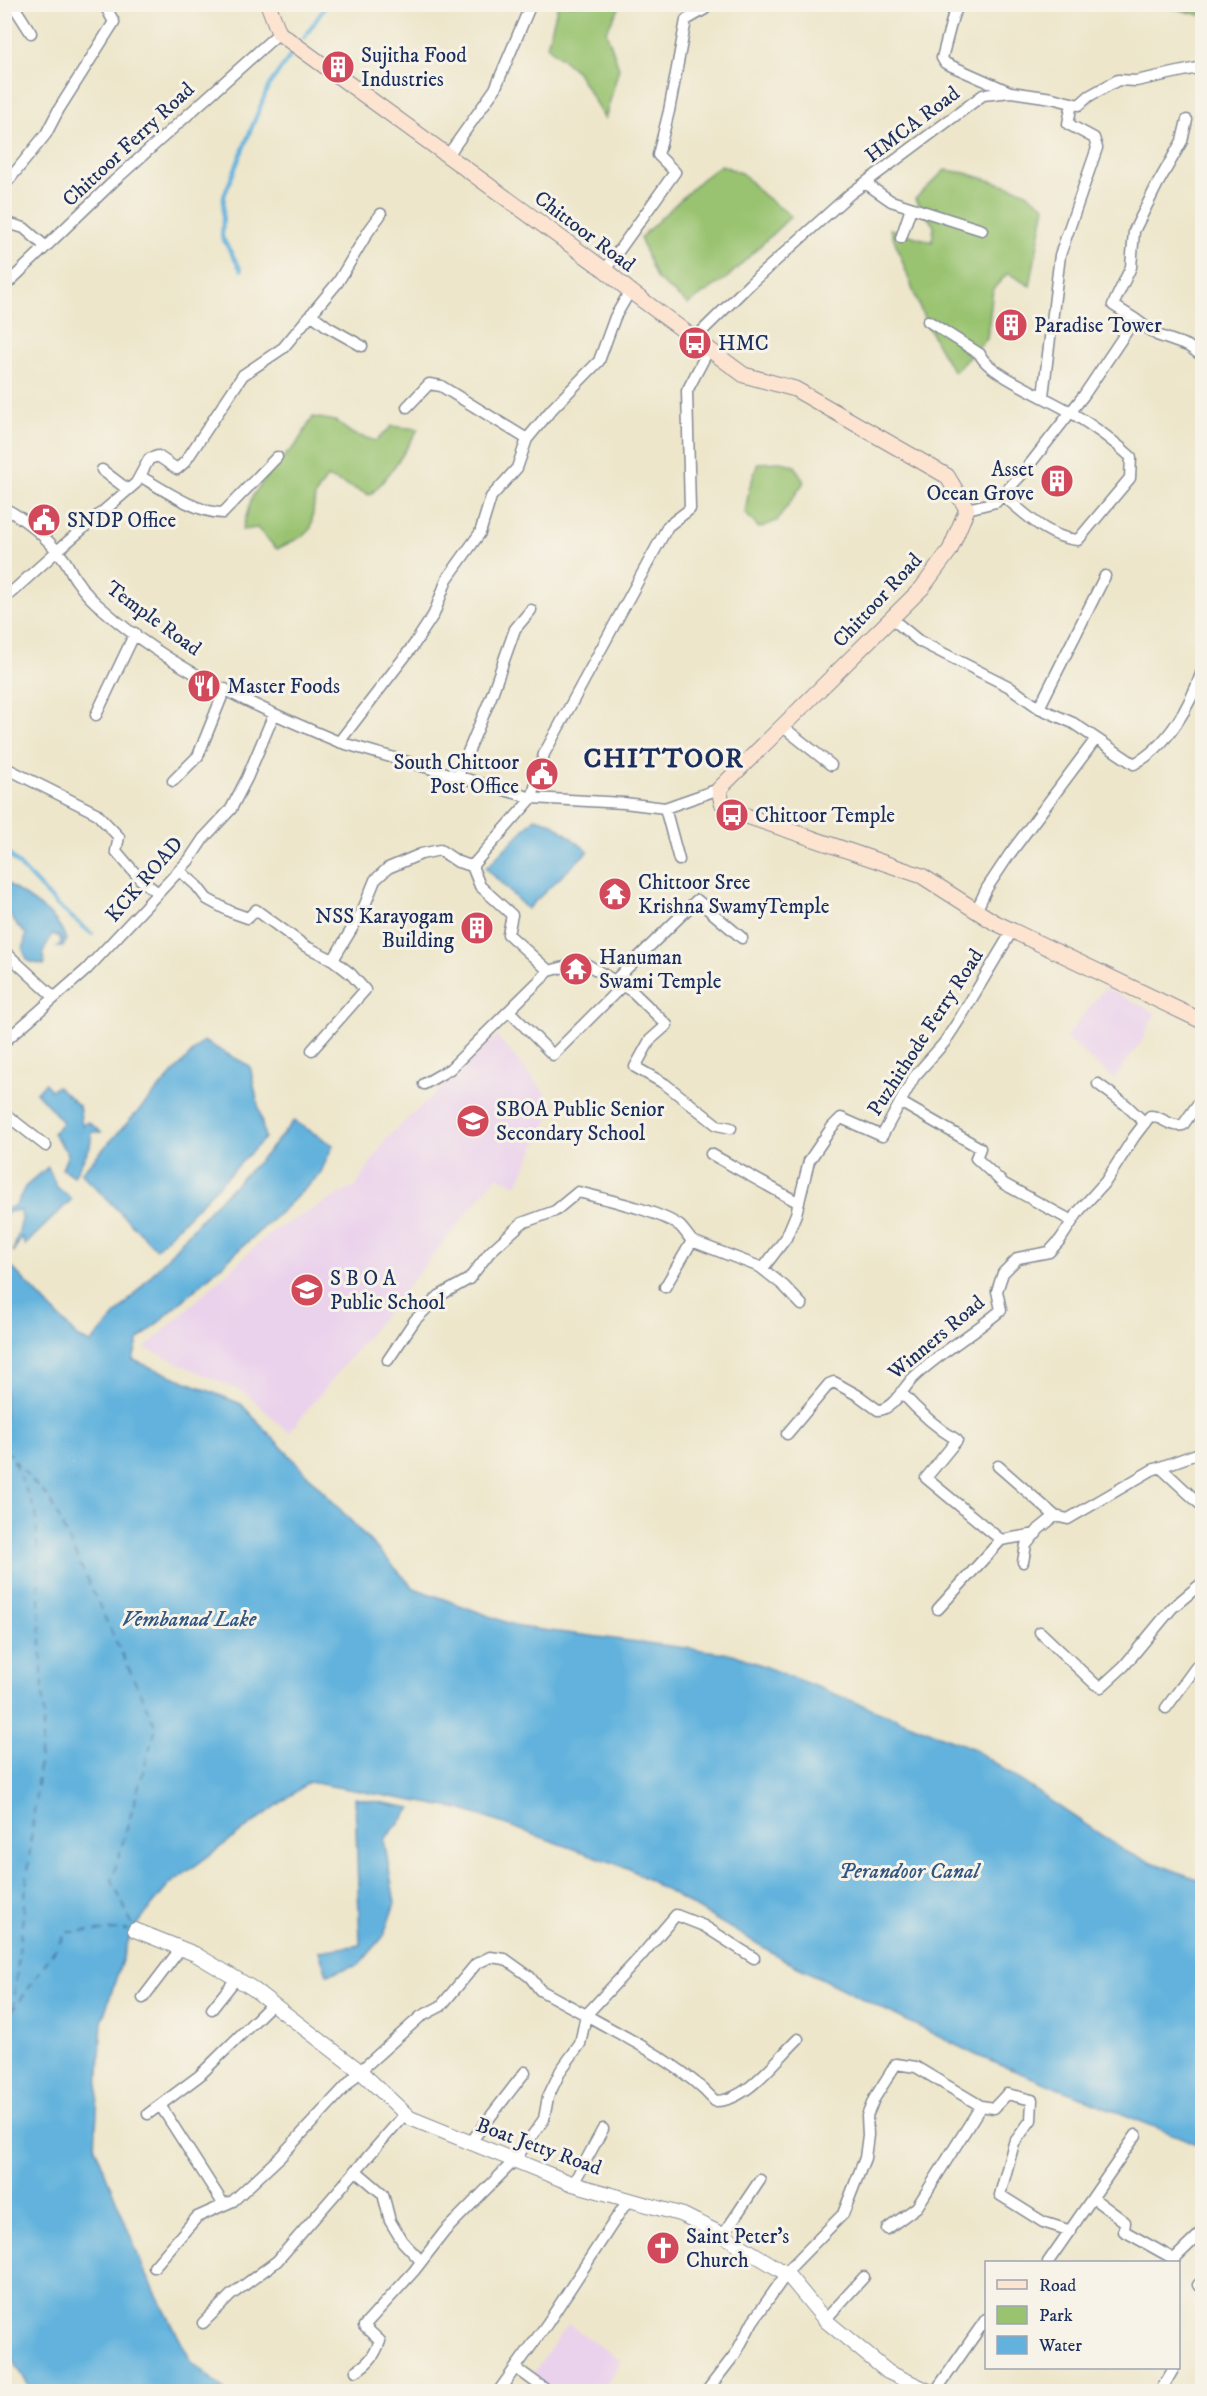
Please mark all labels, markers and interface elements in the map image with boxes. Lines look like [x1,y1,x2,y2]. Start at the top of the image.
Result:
place label: Sujitha Food Industries [361,43,467,93]
building icon: Sujitha Food Industries [320,49,356,85]
street label: Chittoor Ferry Road [57,77,200,213]
street label: HMCA Road [860,80,966,169]
street label: Chittoor Road [529,185,641,279]
building icon: Paradise Tower [993,307,1029,343]
place label: Paradise Tower [1034,313,1162,339]
bus stop icon: HMC [677,325,713,361]
place label: HMC [718,331,769,357]
place label: Asset Ocean Grove [926,457,1034,507]
building icon: Asset Ocean Grove [1039,463,1075,499]
public building icon: SNDP Office [26,502,62,538]
place label: SNDP Office [67,508,177,534]
street label: Chittoor Road [827,548,928,653]
street label: Temple Road [101,575,207,662]
restaurant icon: Master Foods [186,668,222,704]
place label: Master Foods [227,674,340,700]
district label: CHITTOOR [583,742,745,776]
place label: South Chittoor Post Office [393,750,519,800]
public building icon: South Chittoor Post Office [524,756,560,792]
bus stop icon: Chittoor Temple [714,797,750,833]
place label: Chittoor Temple [755,803,895,829]
street label: KCK ROAD [100,831,189,928]
place label: Chittoor Sree Krishna SwamyTemple [638,870,830,920]
temple icon: Chittoor Sree Krishna SwamyTemple [597,876,633,912]
place label: NSS Karayogam Building [315,904,455,954]
building icon: NSS Karayogam Building [459,910,495,946]
street label: Puzhithode Ferry Road [862,944,990,1121]
place label: Hanuman Swami Temple [599,945,722,995]
temple icon: Hanuman Swami Temple [558,951,594,987]
place label: SBOA Public Senior Secondary School [496,1097,664,1147]
school or university icon: SBOA Public Senior Secondary School [455,1103,491,1139]
place label: S B O A Public School [330,1266,446,1316]
school or university icon: S B O A Public School [289,1272,325,1308]
street label: Winners Road [882,1290,991,1386]
water label: Vembanad Lake [122,1606,257,1633]
water label: Perandoor Canal [839,1858,982,1885]
street label: Boat Jetty Road [472,2112,605,2182]
place label: Saint Peter's Church [686,2224,789,2274]
church icon: Saint Peter's Church [645,2230,681,2266]
legend [985,2261,1180,2369]
text: Road [1039,2275,1076,2297]
text: Park [1039,2305,1073,2327]
text: Water [1038,2335,1082,2357]

